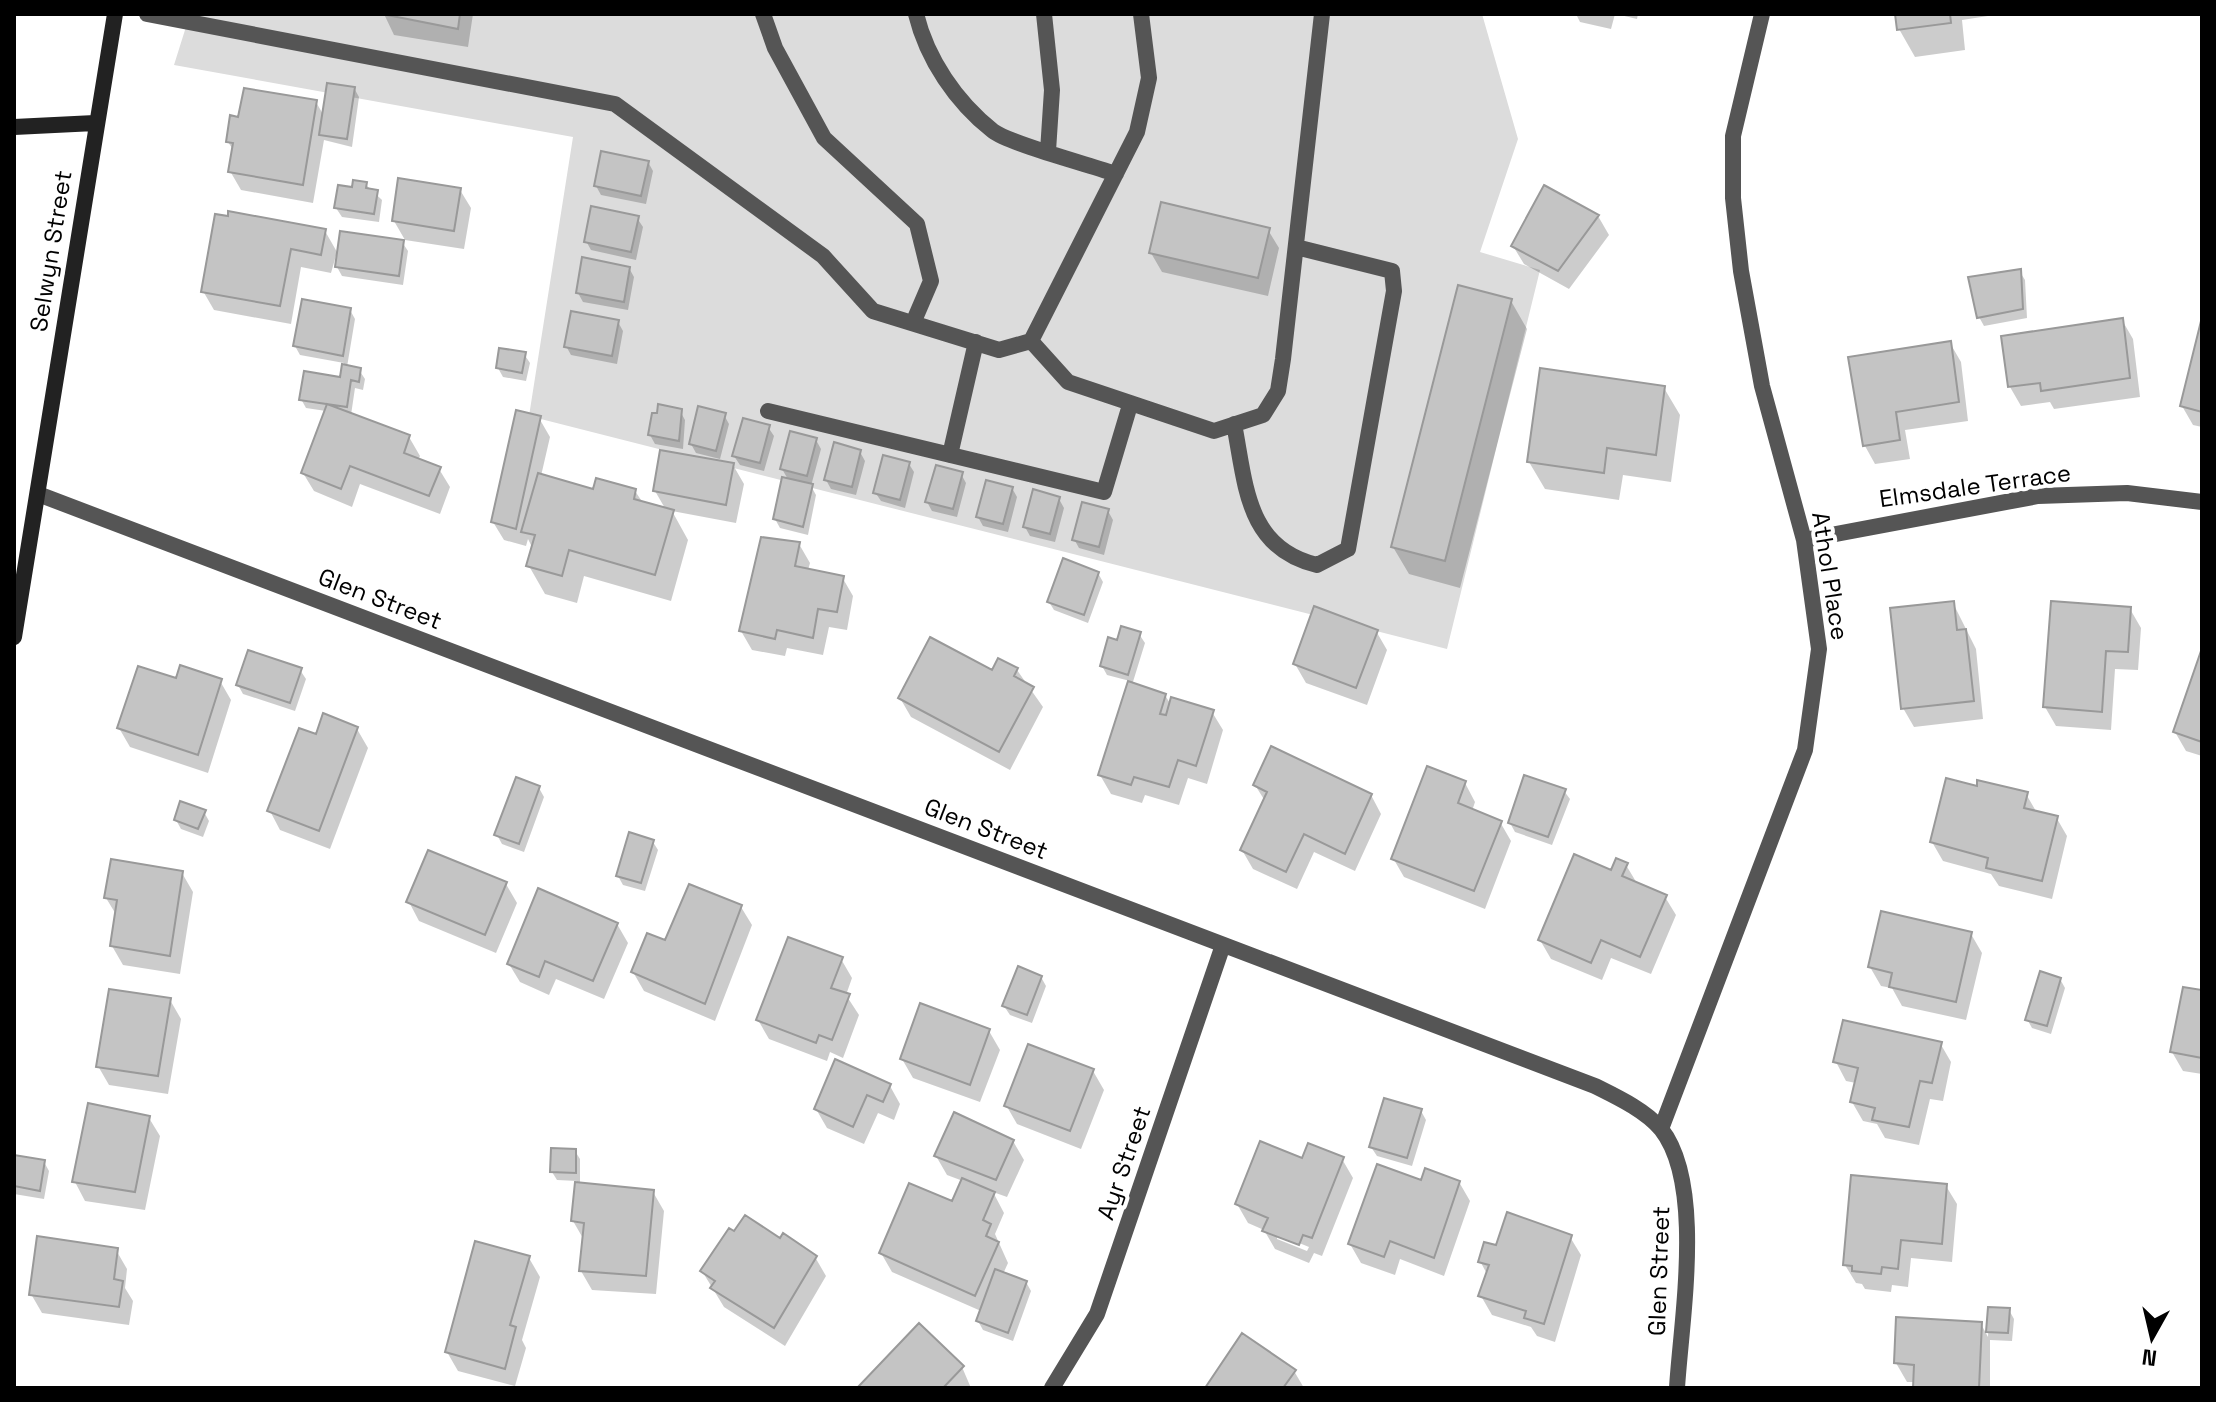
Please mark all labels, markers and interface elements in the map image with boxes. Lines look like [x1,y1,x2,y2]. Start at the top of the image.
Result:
street label: Selwyn Street [22,168,79,334]
street label: Elmsdale Terrace [1877,457,2073,514]
street label: Athol Place [1805,509,1856,642]
street label: Glen Street [314,561,446,636]
street label: Glen Street [920,791,1052,866]
street label: Ayr Street [1090,1102,1157,1224]
street label: Glen Street [1641,1205,1676,1337]
north arrow [2112,1298,2192,1378]
text: N [2140,1343,2158,1373]

